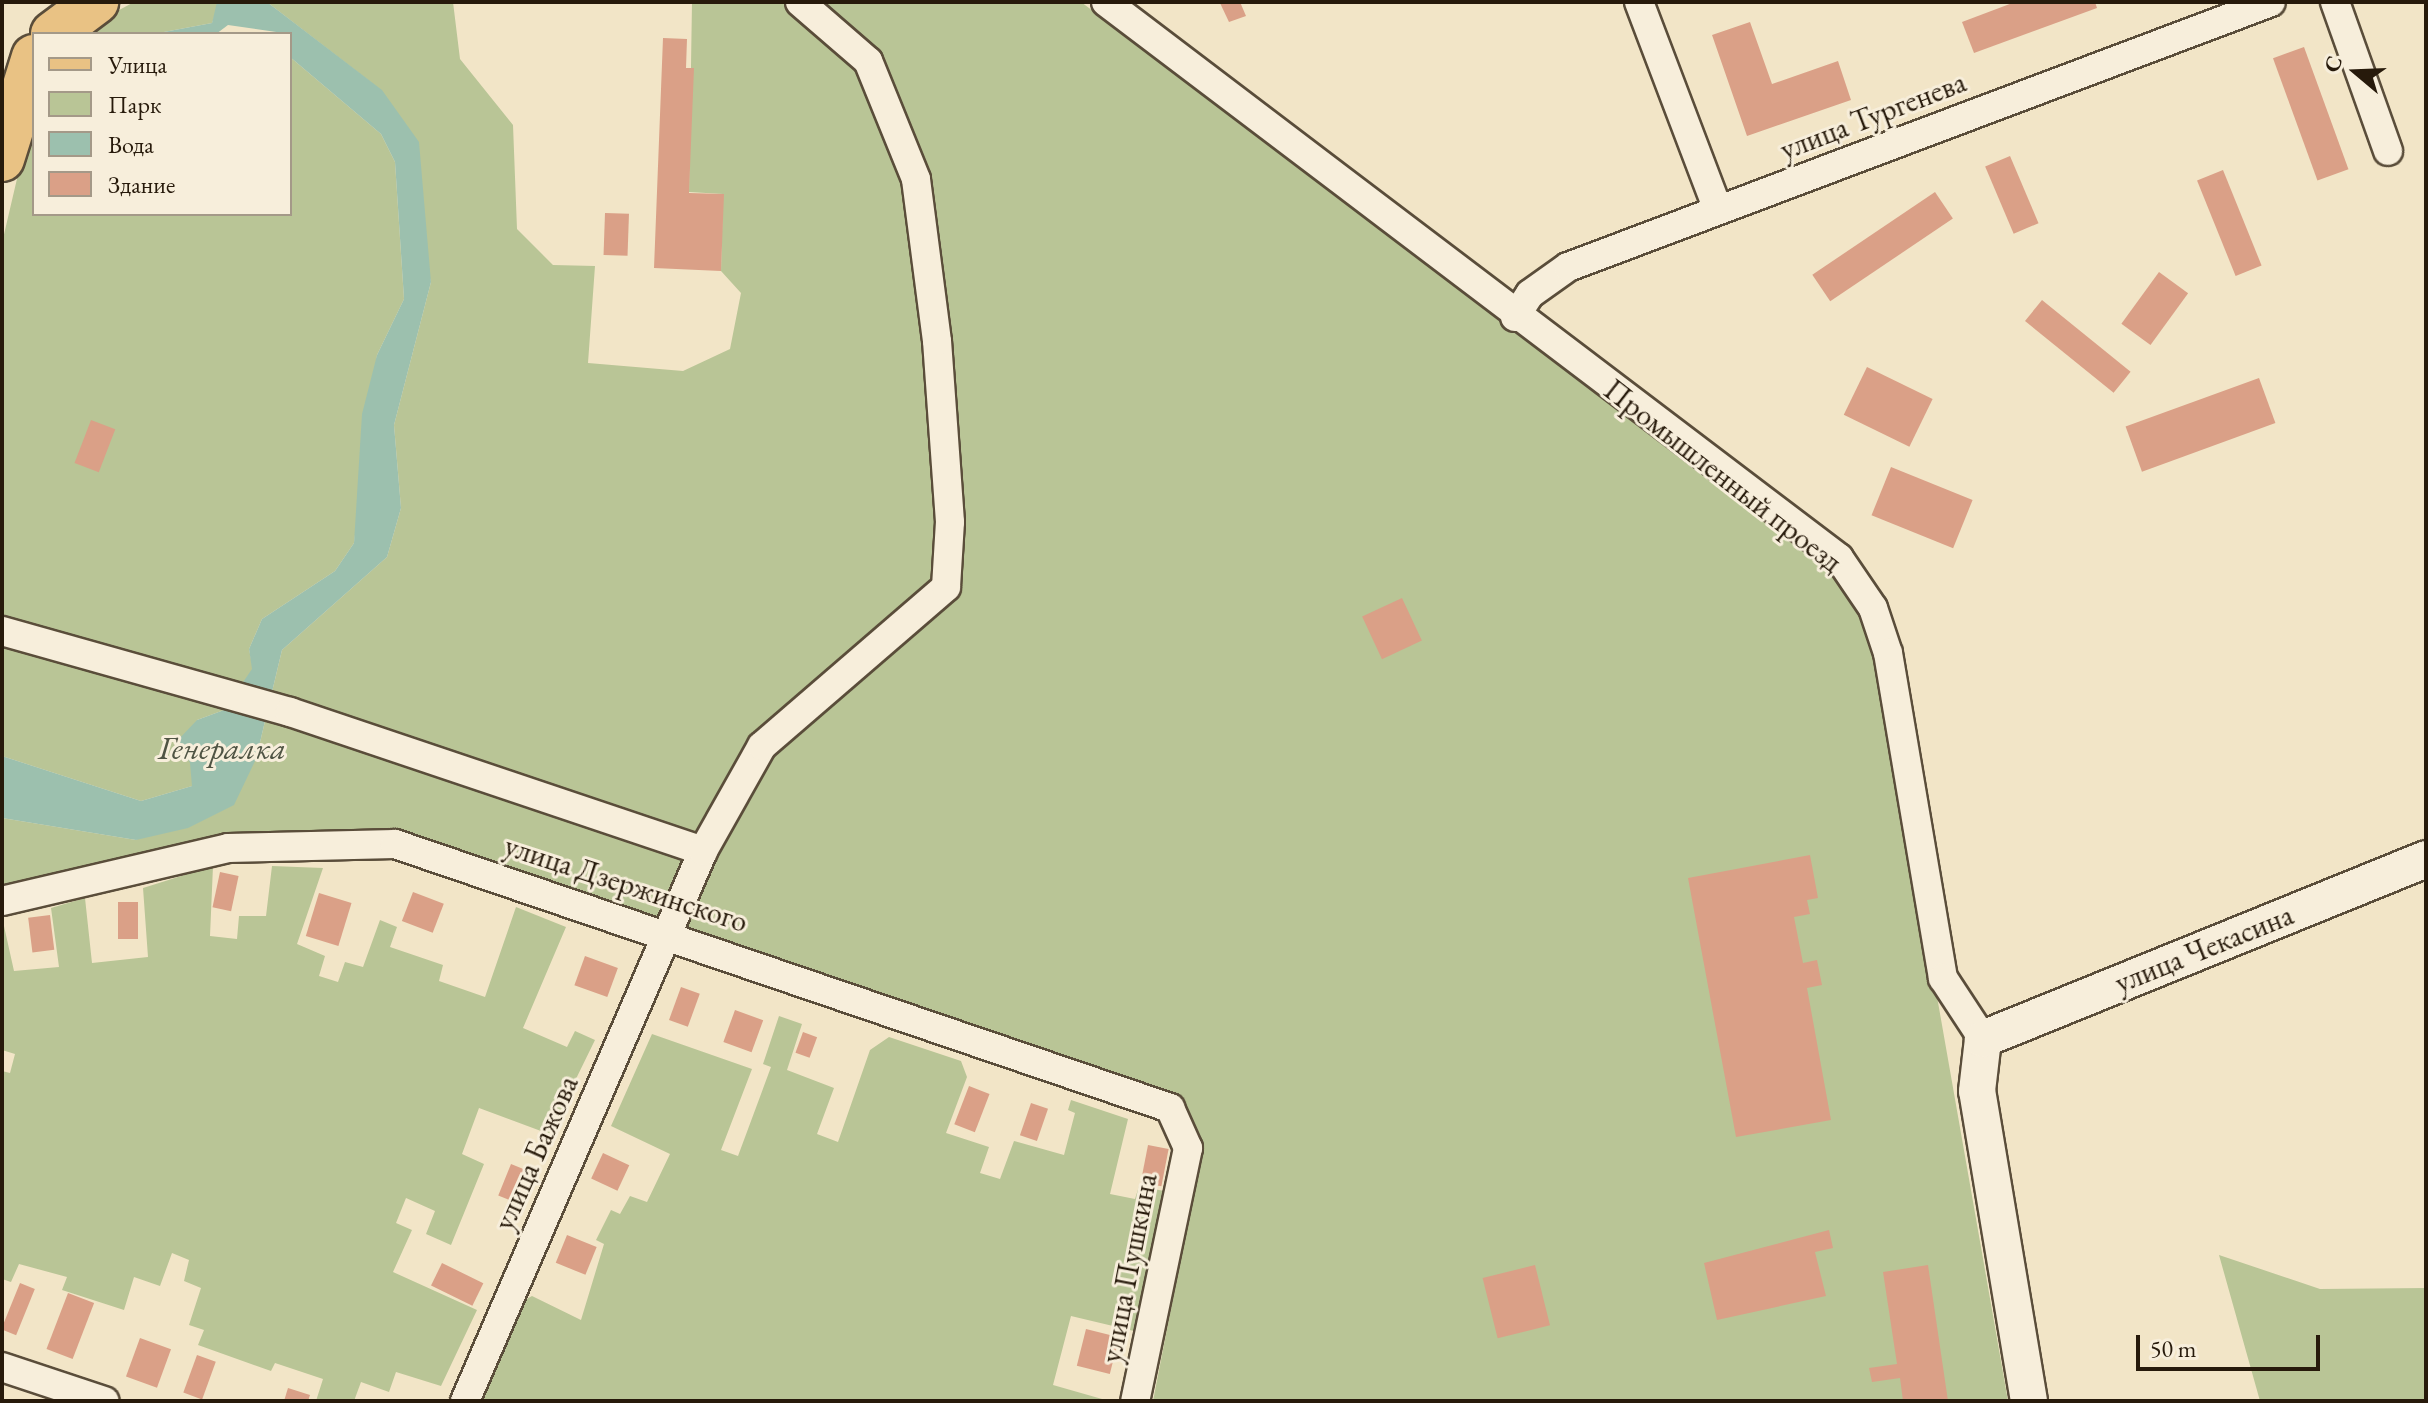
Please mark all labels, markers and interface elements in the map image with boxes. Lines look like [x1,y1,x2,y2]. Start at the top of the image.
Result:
legend [32,32,292,216]
north arrow [2316,32,2396,112]
text: Улица [108,49,167,80]
text: С [2317,52,2349,76]
street label: улица Тургенева [1775,64,1971,168]
text: Парк [108,89,161,120]
text: Вода [108,129,154,160]
text: Здание [108,169,175,200]
street label: Промышленный проезд [1597,372,1849,580]
water label: Генералка [158,729,286,767]
street label: улица Дзержинского [500,828,752,940]
street label: улица Чекасина [2110,897,2298,1001]
street label: улица Бажова [486,1070,586,1236]
street label: улица Пушкина [1093,1170,1165,1366]
scale bar [2140,1319,2324,1369]
text: 50 m [2150,1333,2197,1364]

